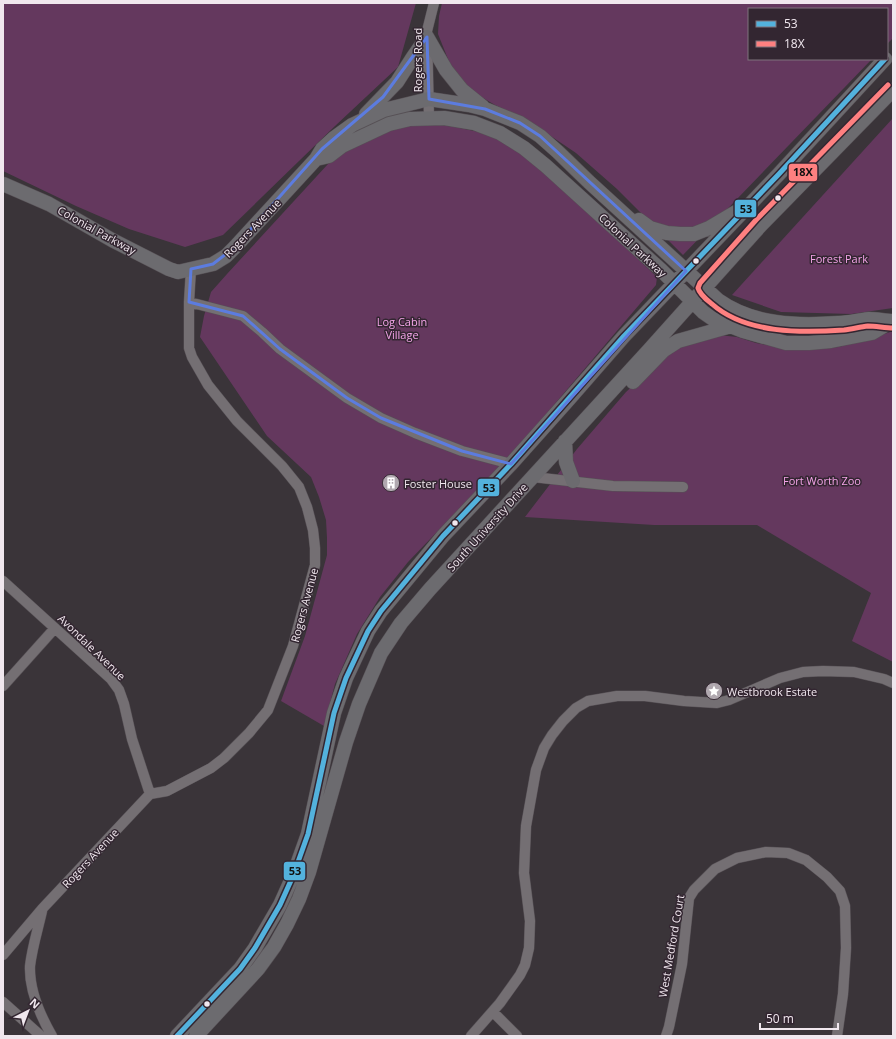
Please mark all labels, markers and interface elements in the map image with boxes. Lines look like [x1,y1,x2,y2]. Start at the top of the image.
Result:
legend [748,8,888,60]
text: 53 [784,15,798,32]
street label: Rogers Road [410,28,425,92]
text: 18X [784,35,805,52]
line badge: 18X [788,163,818,182]
text: 18X [793,164,814,179]
unlabelled marker [773,193,783,203]
street label: Rogers Avenue [220,195,284,261]
line badge: 53 [734,199,757,218]
text: 53 [740,201,752,216]
street label: Colonial Parkway [55,202,139,258]
street label: Colonial Parkway [596,210,670,281]
park label: Forest Park [810,251,868,266]
unlabelled marker [691,256,701,266]
park label: Log Cabin Village [377,314,427,342]
building icon: Foster House [381,473,401,493]
park label: Fort Worth Zoo [783,473,861,488]
place label: Foster House [404,476,472,491]
line badge: 53 [477,478,500,497]
street label: South University Drive [443,480,531,574]
text: 53 [483,480,495,495]
unlabelled marker [450,518,460,528]
street label: Rogers Avenue [287,566,321,644]
street label: Avondale Avenue [55,611,129,683]
place icon: Westbrook Estate [704,681,724,701]
place label: Westbrook Estate [727,684,817,699]
street label: Rogers Avenue [58,825,122,891]
line badge: 53 [283,861,306,881]
text: 53 [289,863,301,878]
street label: West Medford Court [655,893,687,999]
north arrow [8,991,48,1031]
text: N [27,995,43,1012]
unlabelled marker [202,999,212,1009]
scale bar [760,1005,838,1031]
text: 50 m [766,1010,794,1027]

